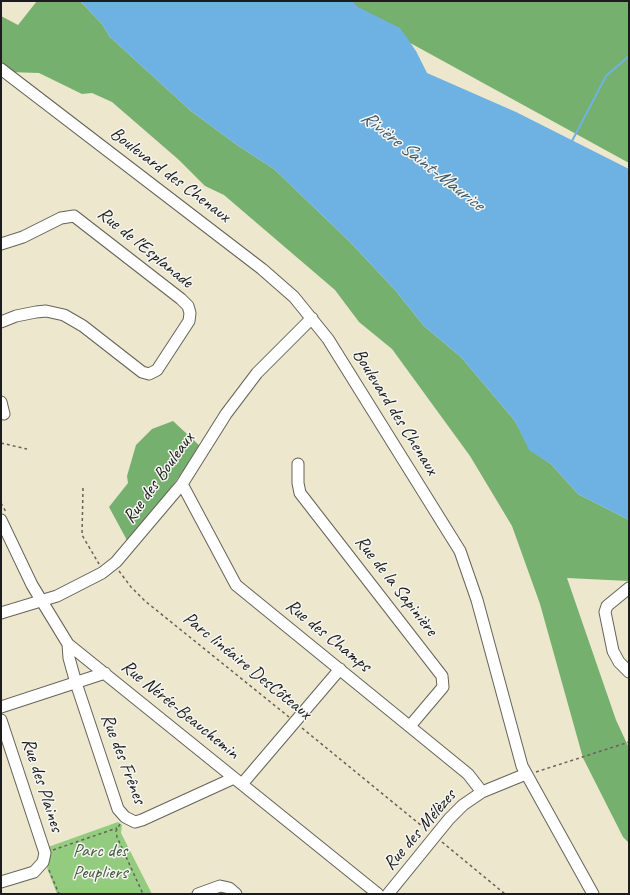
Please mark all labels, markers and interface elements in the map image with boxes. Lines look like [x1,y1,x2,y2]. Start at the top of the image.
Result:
water label: Rivière Saint-Maurice [356,106,488,216]
street label: Boulevard des Chenaux [105,122,235,228]
street label: Rue de l'Esplanade [93,203,197,293]
street label: Boulevard des Chenaux [347,345,443,479]
street label: Rue des Bouleaux [118,428,200,528]
street label: Rue de la Sapinière [350,531,442,641]
street label: Rue des Champs [281,595,375,677]
street label: Parc linéaire DesCôteaux [178,607,316,725]
street label: Rue Nérée-Beauchemin [116,655,244,765]
street label: Rue des Frênes [95,711,151,807]
street label: Rue des Plaines [16,735,68,835]
street label: Rue des Mélèzes [379,785,461,875]
park label: Parc des Peupliers [72,840,128,884]

